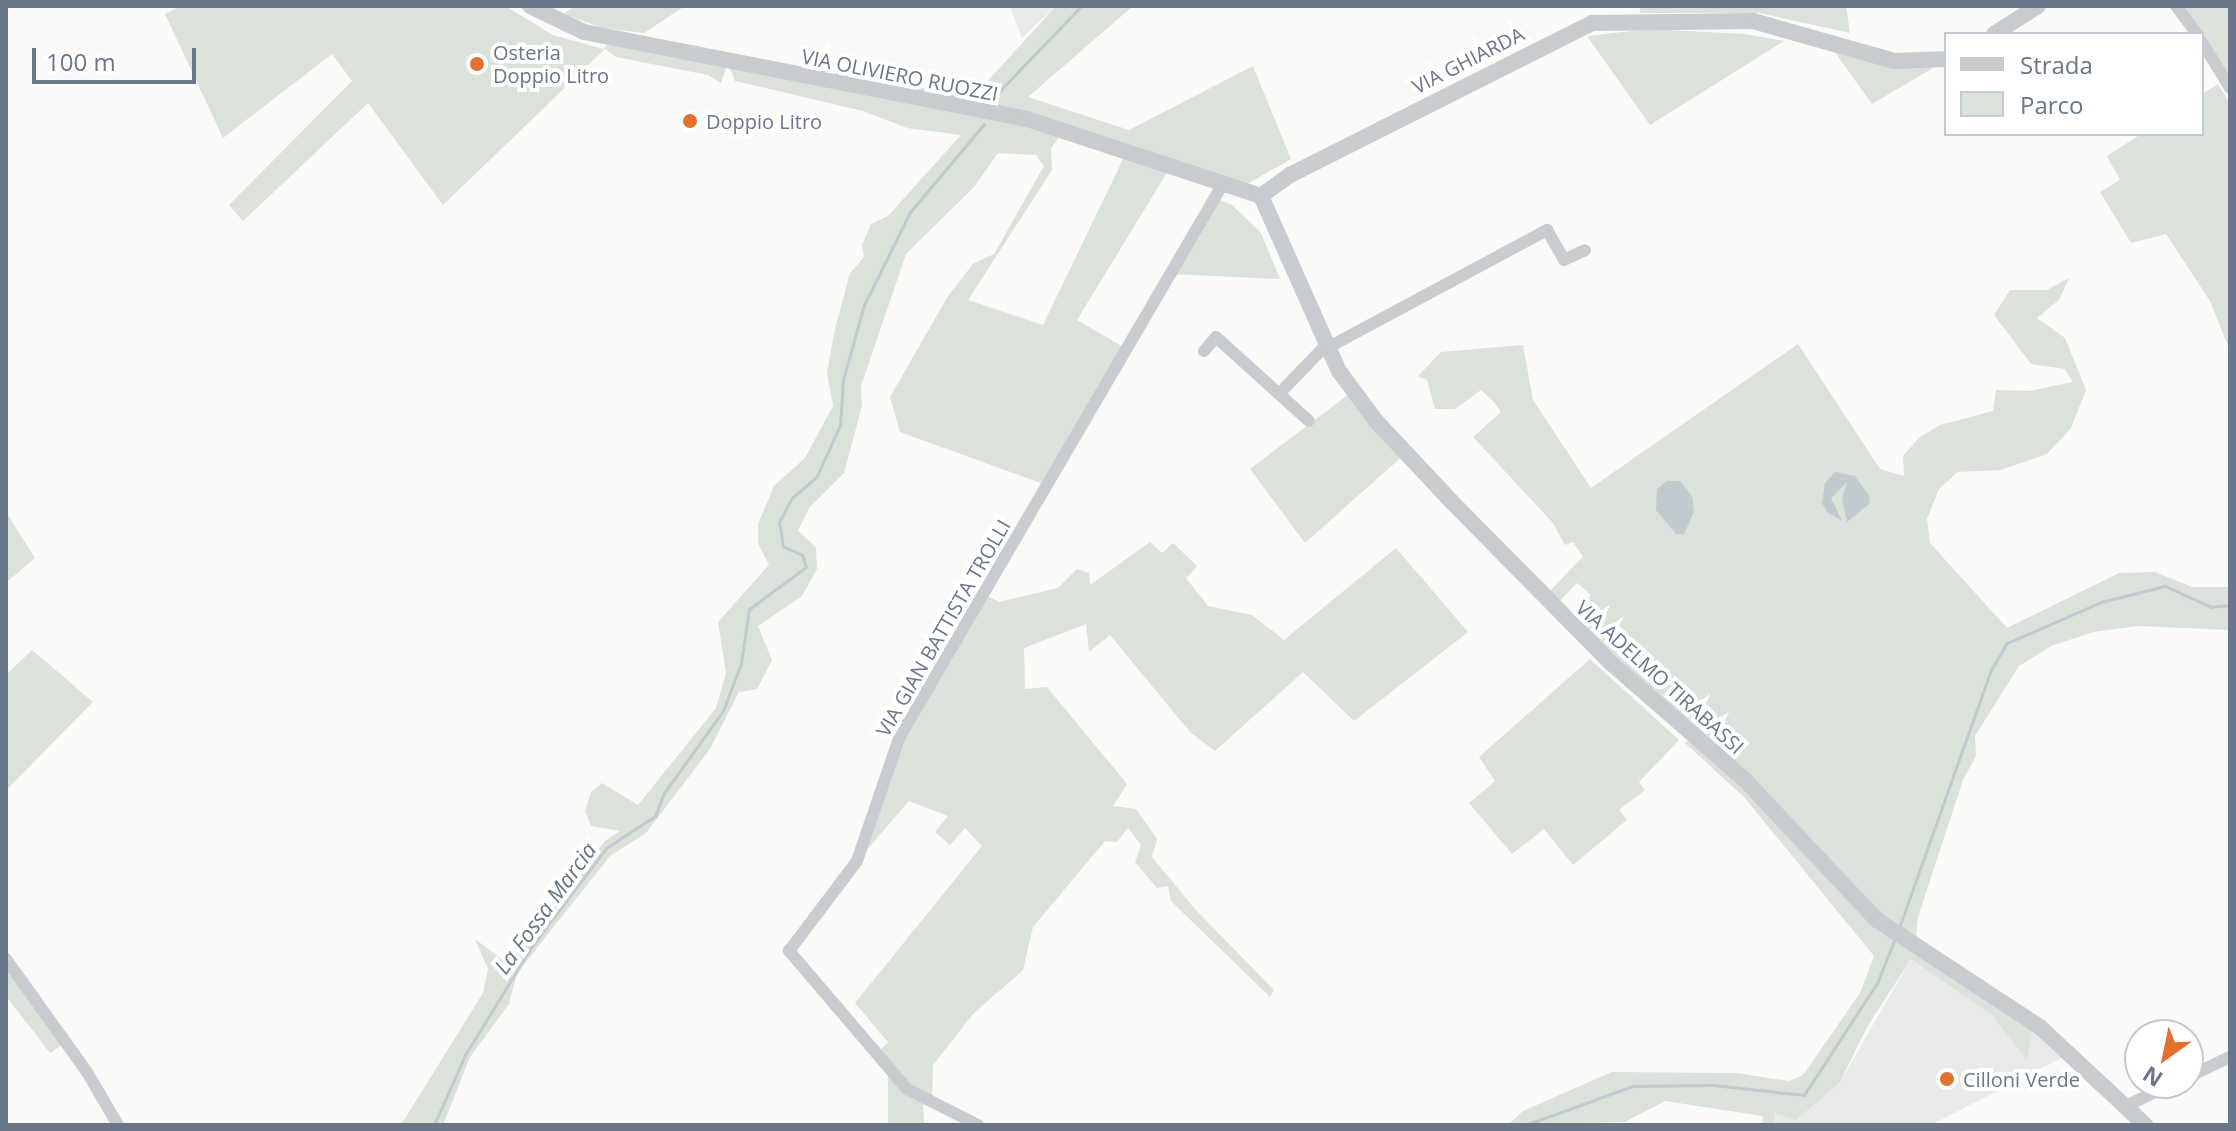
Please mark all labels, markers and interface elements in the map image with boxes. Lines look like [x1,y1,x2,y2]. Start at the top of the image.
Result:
street label: VIA GHIARDA [1408,22,1528,98]
scale bar [36,32,200,82]
legend [1944,32,2204,136]
place label: Osteria Doppio Litro [493,40,609,87]
street label: VIA OLIVIERO RUOZZI [800,44,1000,106]
text: 100 m [46,45,116,78]
text: Strada [2020,48,2093,81]
marker: Osteria Doppio Litro [468,55,486,73]
text: Parco [2020,88,2084,121]
place label: Doppio Litro [706,109,822,133]
marker: Doppio Litro [681,112,699,130]
street label: VIA GIAN BATTISTA TROLLI [871,515,1015,741]
street label: VIA ADELMO TIRABASSI [1571,595,1749,759]
water label: La Fossa Marcia [488,837,602,979]
north arrow [2124,1019,2204,1099]
text: N [2136,1060,2168,1095]
place label: Cilloni Verde [1963,1067,2080,1091]
marker: Cilloni Verde [1938,1070,1956,1088]

